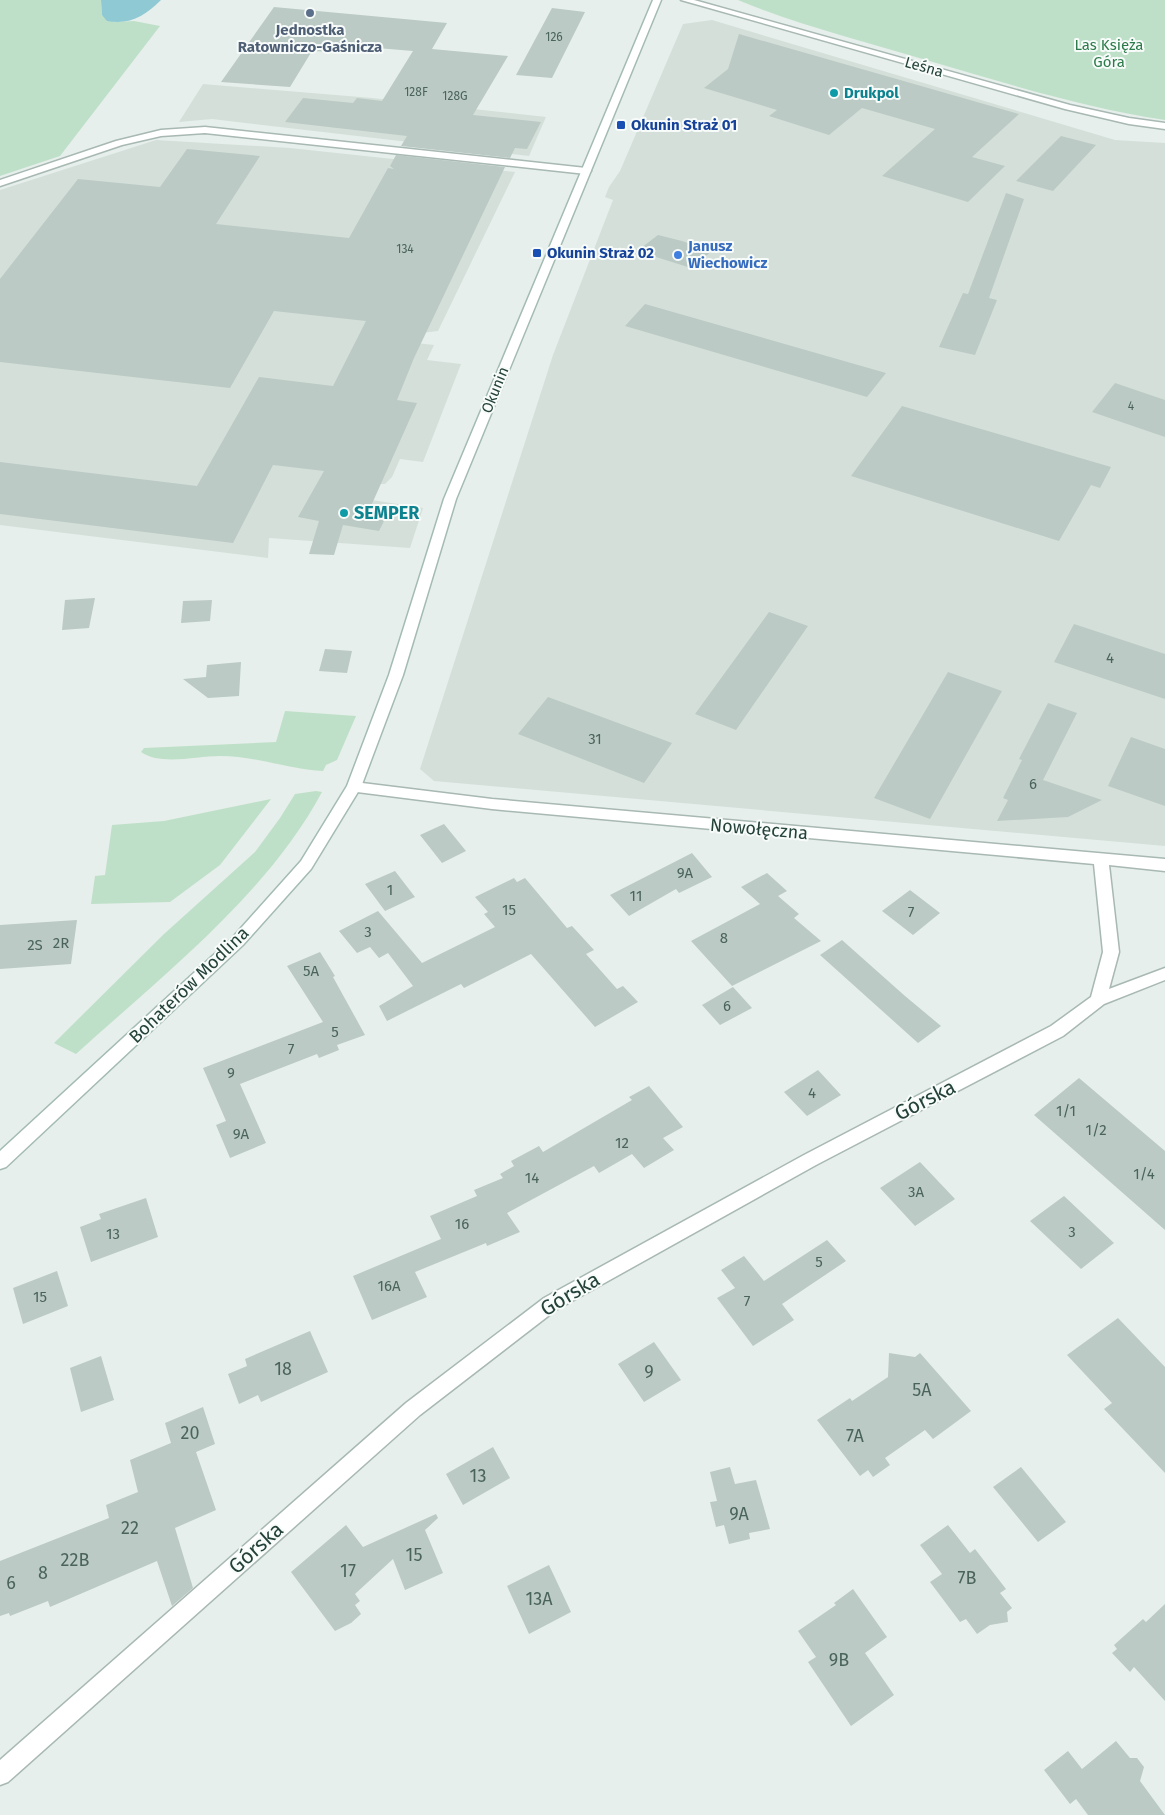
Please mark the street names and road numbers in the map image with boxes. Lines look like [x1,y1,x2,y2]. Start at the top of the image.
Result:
street label: Leśna [903,53,945,81]
street label: Okunin [478,364,512,416]
street label: Nowołęczna [709,814,809,844]
street label: Bohaterów Modlina [124,922,254,1048]
street label: Górska [890,1074,960,1126]
street label: Górska [535,1266,605,1322]
street label: Górska [223,1517,289,1579]

